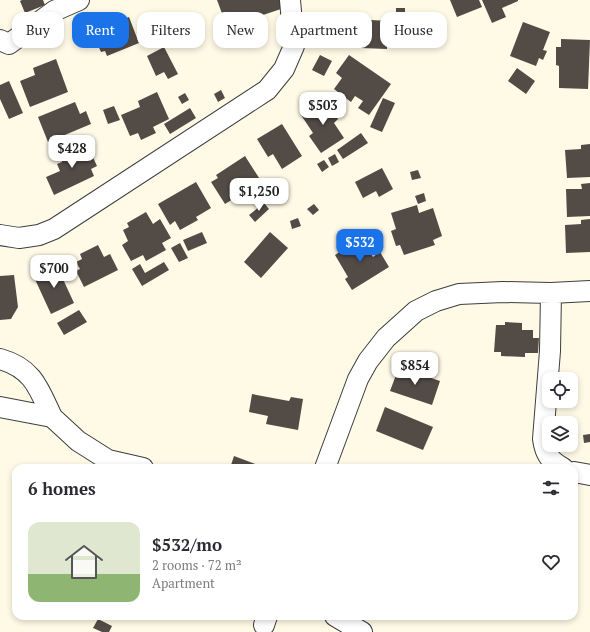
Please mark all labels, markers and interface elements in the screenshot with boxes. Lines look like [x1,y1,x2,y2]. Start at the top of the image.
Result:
chip: Buy [12,12,64,48]
chip: Rent [72,12,129,48]
chip: Filters [137,12,205,48]
chip: New [213,12,268,48]
chip: Apartment [276,12,372,48]
chip: House [380,12,447,48]
pin: $503 [299,92,347,126]
text: $503 [308,96,338,114]
pin: $428 [48,135,96,169]
text: $428 [57,139,87,157]
pin: $1,250 [226,178,292,212]
text: $1,250 [239,182,279,200]
pin: $532 [336,229,384,263]
text: $532 [345,233,375,251]
pin: $700 [30,255,78,289]
text: $700 [39,259,69,277]
pin: $854 [391,352,439,386]
text: $854 [400,356,430,374]
map controls [542,372,578,452]
button: locate [542,372,578,408]
button: layers [542,416,578,452]
text: 6 homes [28,477,96,500]
icon: filters [540,477,562,499]
text: $532/mo [152,533,222,556]
icon: home [60,538,108,586]
icon: heart [540,551,562,573]
text: 2 rooms · 72 m² [152,556,242,574]
text: Apartment [152,574,215,592]

